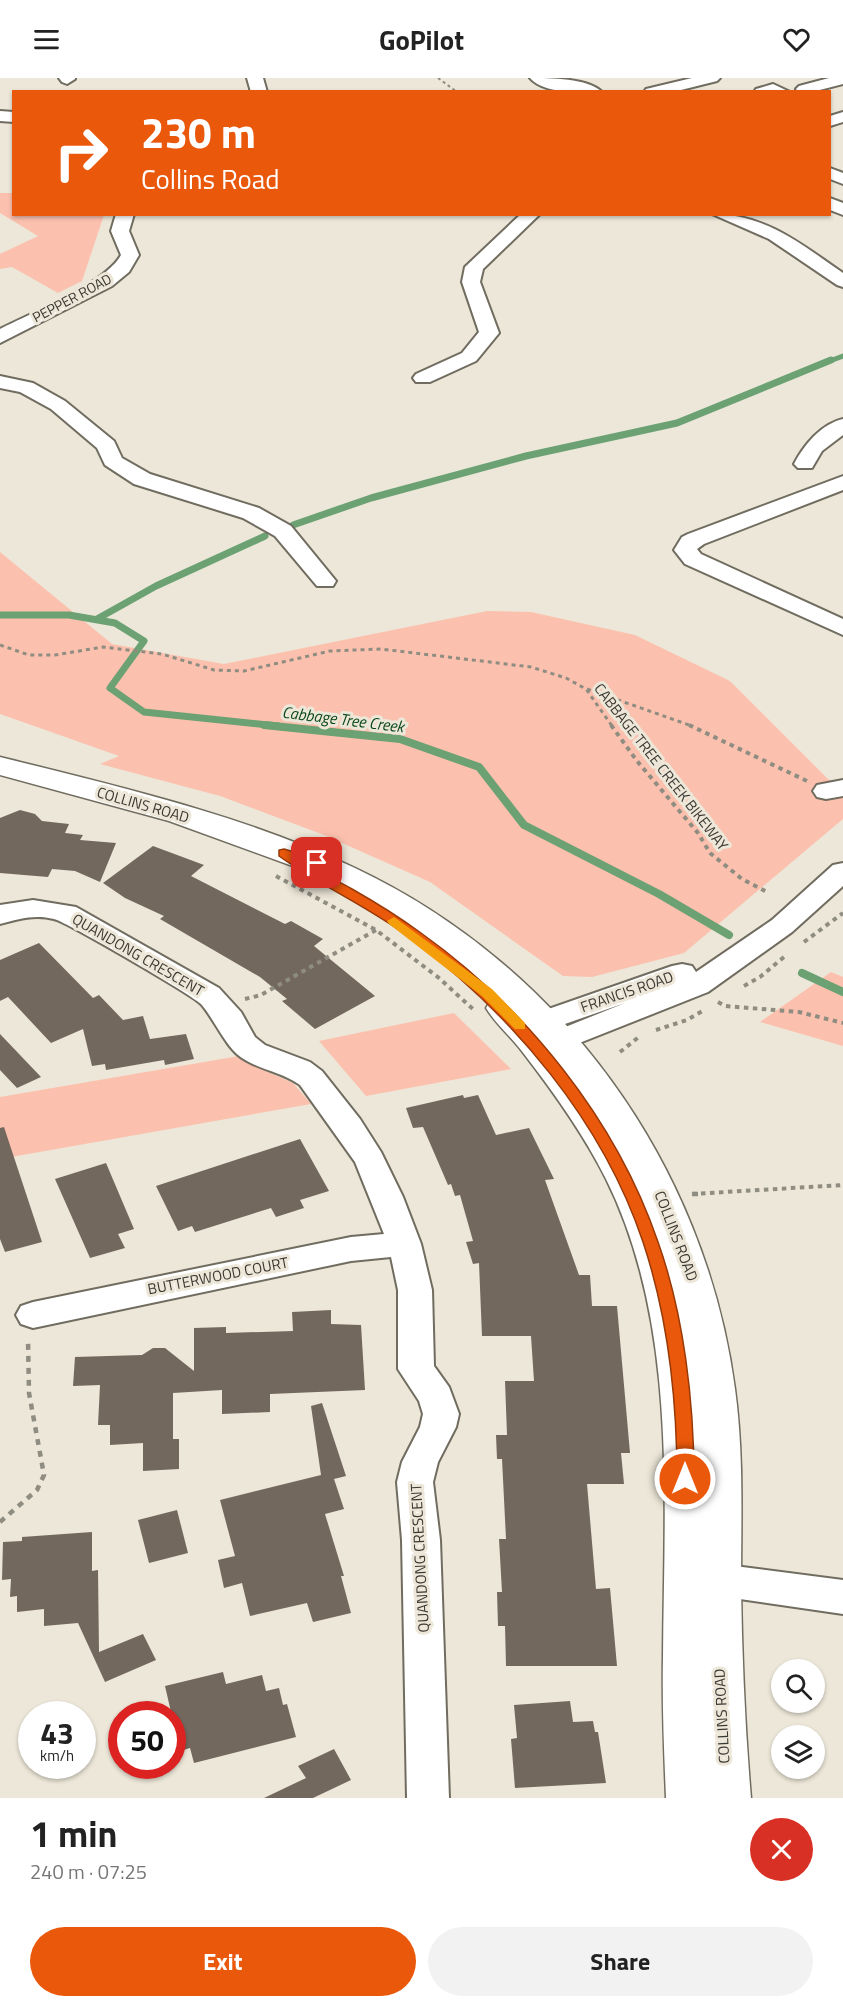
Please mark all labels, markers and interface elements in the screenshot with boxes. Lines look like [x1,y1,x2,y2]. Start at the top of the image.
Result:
text: GoPilot [379,19,464,60]
icon: menu [30,23,63,56]
icon: heart [780,23,813,56]
text: 230 m [141,100,256,164]
icon: right [42,114,120,192]
text: Collins Road [141,158,280,199]
street label: PEPPER ROAD [28,268,115,327]
street label: CABBAGE TREE CREEK BIKEWAY [589,678,734,855]
water label: Cabbage Tree Creek [281,700,407,739]
street label: COLLINS ROAD [94,780,192,829]
pin [291,837,342,888]
icon: arrive [300,846,333,879]
street label: QUANDONG CRESCENT [68,907,209,1002]
street label: FRANCIS ROAD [577,965,676,1018]
street label: COLLINS ROAD [649,1187,704,1284]
street label: BUTTERWOOD COURT [146,1251,290,1300]
position arrow [653,1447,717,1511]
street label: QUANDONG CRESCENT [404,1483,435,1633]
map controls [771,1659,825,1779]
button: search [771,1659,825,1713]
street label: COLLINS ROAD [708,1668,735,1764]
speed limit sign: 50 [108,1701,186,1779]
text: 43 [40,1710,74,1756]
button: layers [771,1725,825,1779]
text: km/h [40,1744,74,1767]
text: 1 min [30,1806,117,1861]
button: close [750,1818,813,1881]
text: 240 m · 07:25 [30,1856,147,1887]
button: Exit [30,1927,416,1996]
button: Share [428,1927,813,1996]

